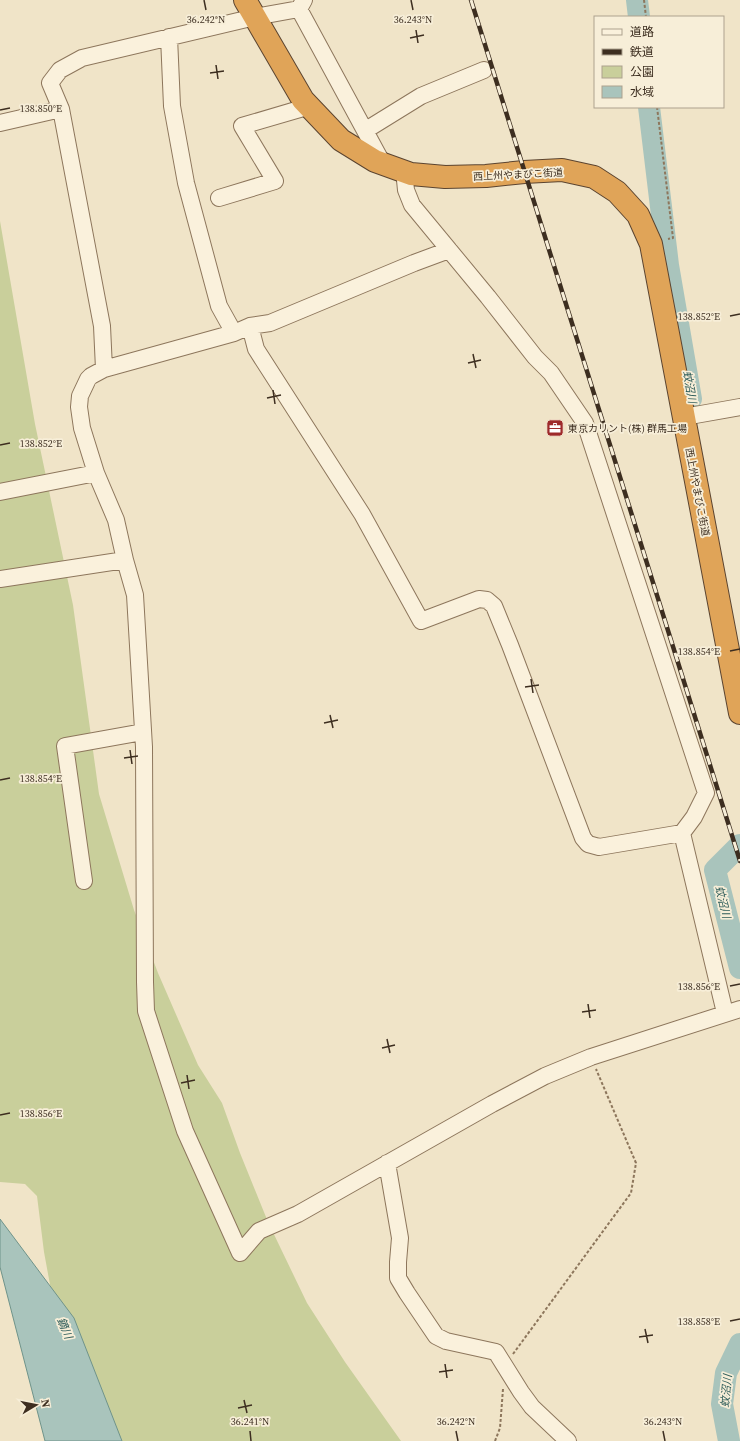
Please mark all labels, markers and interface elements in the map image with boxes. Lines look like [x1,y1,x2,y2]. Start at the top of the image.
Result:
text: 36.242°N [187,13,225,26]
text: 36.243°N [394,13,432,26]
legend [594,16,724,108]
text: 道路 [630,24,654,40]
text: 鉄道 [630,44,654,60]
text: 公園 [630,64,654,80]
text: 水域 [630,84,654,100]
text: 138.850°E [20,102,62,115]
street label: 西上州やまびこ街道 [473,166,563,183]
text: 138.852°E [678,310,720,323]
water label: 蚊沼川 [679,370,700,406]
office icon: 東京カリント(株) 群馬工場 [545,418,565,438]
place label: 東京カリント(株) 群馬工場 [568,422,687,435]
text: 138.852°E [20,437,62,450]
street label: 西上州やまびこ街道 [683,447,712,538]
text: 138.854°E [678,645,720,658]
text: 138.854°E [20,772,62,785]
water label: 蚊沼川 [711,884,734,921]
text: 138.856°E [678,980,720,993]
text: 138.856°E [20,1107,62,1120]
water label: 鏑川 [53,1315,76,1342]
text: 138.858°E [678,1315,720,1328]
water label: 蚊沼川 [718,1373,735,1408]
north arrow [16,1385,56,1425]
text: N [37,1398,53,1409]
text: 36.241°N [231,1415,269,1428]
text: 36.242°N [437,1415,475,1428]
text: 36.243°N [644,1415,682,1428]

